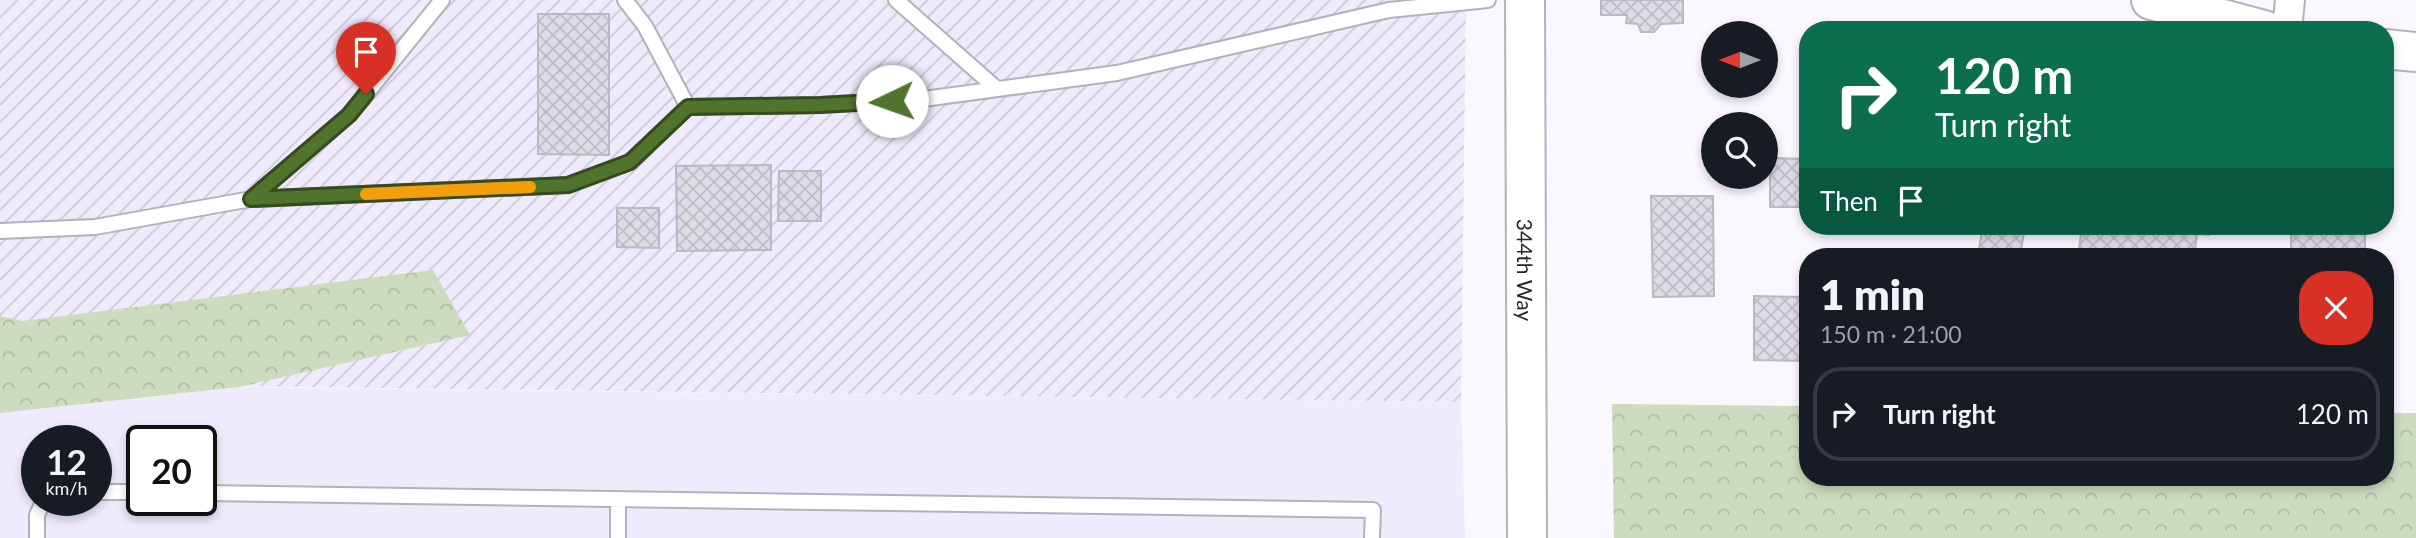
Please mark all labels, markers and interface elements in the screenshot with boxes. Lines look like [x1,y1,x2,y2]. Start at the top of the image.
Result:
north arrow [1701,21,1778,98]
map controls [1701,21,1778,189]
pin [336,22,396,94]
icon: arrive [347,33,385,71]
text: 120 m [1935,46,2073,104]
icon: right [1820,49,1911,140]
position arrow [855,64,929,138]
text: Turn right [1935,105,2071,144]
button: search [1701,112,1778,189]
icon: arrive [1892,182,1930,220]
text: Then [1820,185,1878,217]
street label: 344th Way [1513,219,1539,321]
text: 1 min [1820,269,1925,319]
button: close [2299,271,2373,345]
text: 150 m · 21:00 [1820,320,1962,348]
icon: right [1824,395,1862,433]
text: Turn right [1883,398,1996,430]
text: 120 m [2296,398,2369,430]
speed limit sign: 20 [126,425,217,516]
text: 12 [46,440,87,482]
text: km/h [45,477,88,499]

